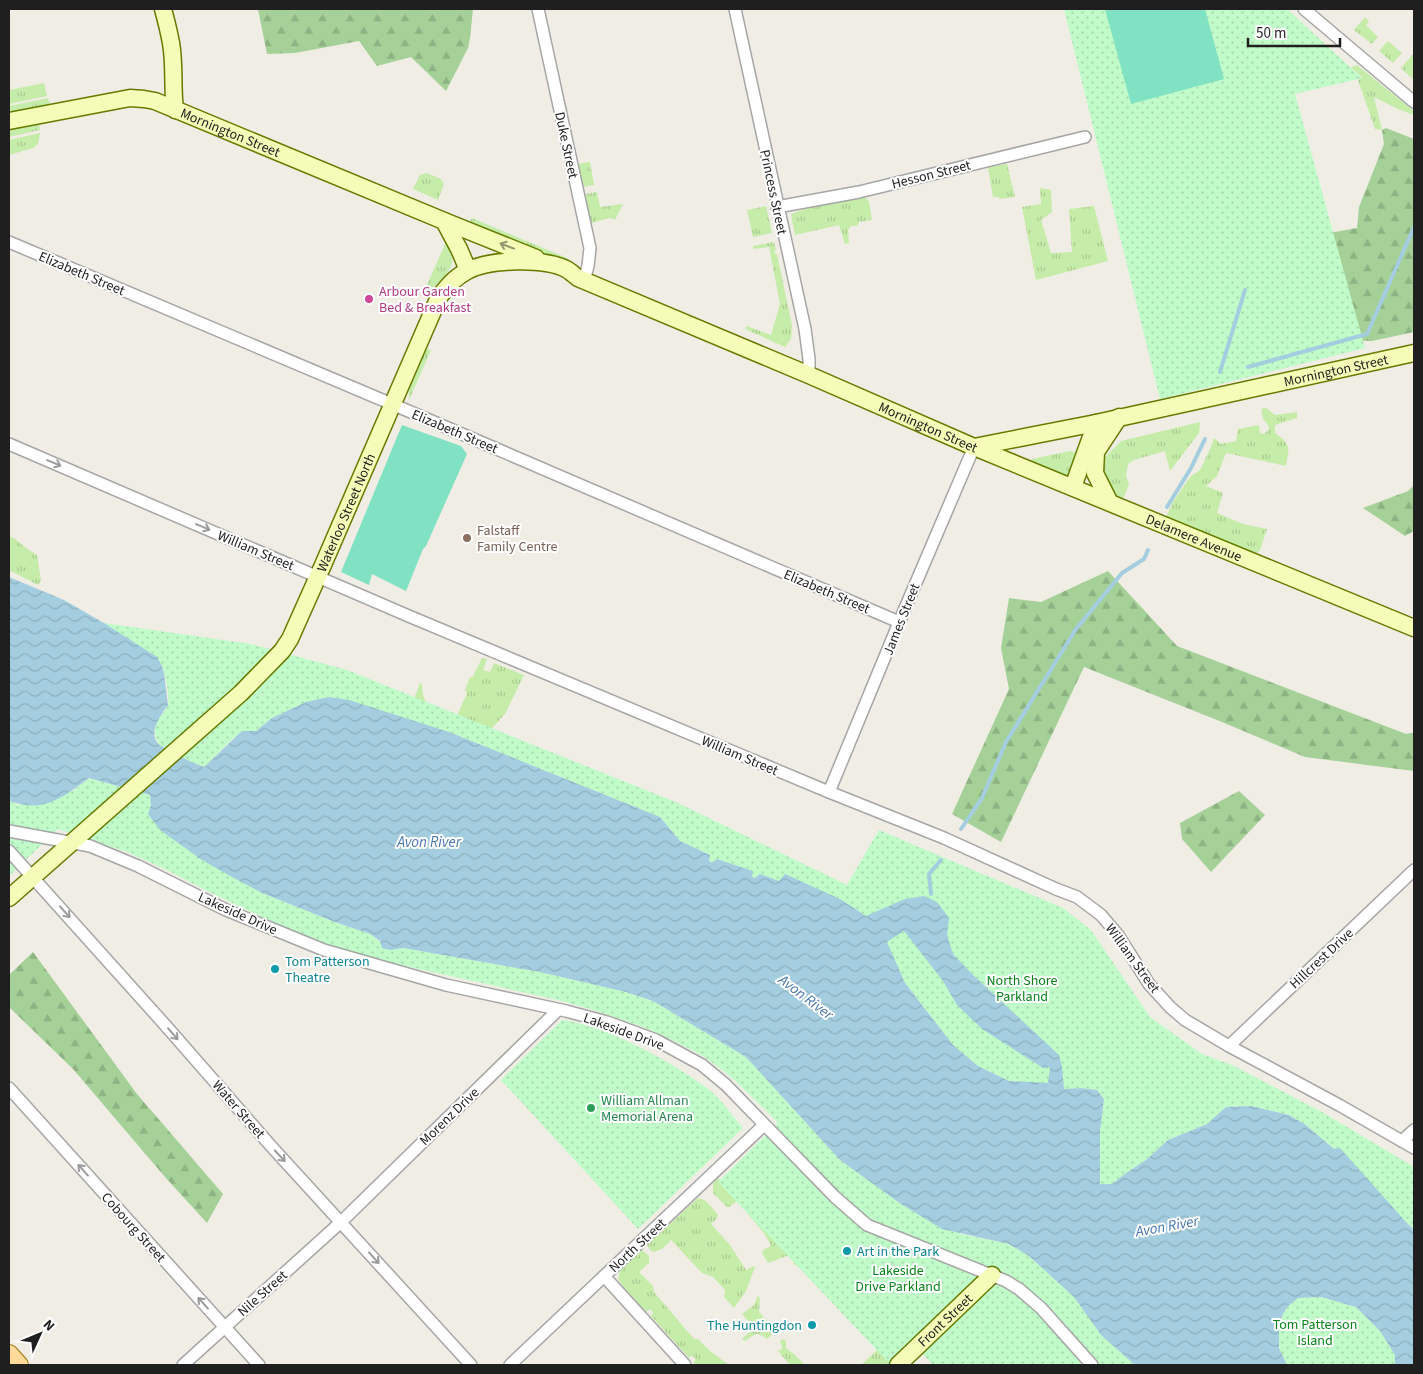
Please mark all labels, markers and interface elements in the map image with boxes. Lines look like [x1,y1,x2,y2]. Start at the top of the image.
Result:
scale bar [1248,15,1340,47]
text: 50 m [1256,23,1286,44]
street label: Mornington Street [177,104,283,163]
street label: Duke Street [549,110,583,181]
street label: Princess Street [754,148,792,237]
street label: Hesson Street [890,155,973,194]
one-way arrow [500,241,515,250]
street label: Elizabeth Street [35,247,128,301]
place label: Arbour Garden Bed & Breakfast [379,282,471,318]
marker: Arbour Garden Bed & Breakfast [363,293,375,305]
street label: Mornington Street [1282,350,1390,392]
street label: Mornington Street [875,397,980,458]
street label: Elizabeth Street [408,405,501,459]
street label: Waterloo Street North [312,450,381,575]
one-way arrow [46,459,61,469]
street label: Delamere Avenue [1142,510,1245,567]
place label: Falstaff Family Centre [477,521,558,557]
one-way arrow [195,523,210,533]
street label: William Street [214,526,297,576]
marker: Falstaff Family Centre [461,532,473,544]
street label: Elizabeth Street [780,565,873,619]
street label: James Street [878,580,926,658]
street label: William Street [698,731,781,781]
water label: Avon River [396,832,462,853]
street label: Lakeside Drive [195,888,280,940]
one-way arrow [59,906,71,919]
street label: William Street [1100,920,1164,998]
street label: Hillcrest Drive [1285,924,1358,994]
place label: Tom Patterson Theatre [285,952,370,988]
marker: Tom Patterson Theatre [269,963,281,975]
water label: Avon River [773,969,838,1025]
park label: North Shore Parkland [987,971,1058,1007]
street label: Lakeside Drive [580,1008,667,1056]
one-way arrow [167,1027,178,1040]
street label: Water Street [207,1076,270,1144]
street label: Morenz Drive [415,1083,484,1150]
place label: William Allman Memorial Arena [601,1091,693,1127]
marker: William Allman Memorial Arena [585,1102,597,1114]
one-way arrow [274,1150,286,1163]
one-way arrow [77,1163,88,1176]
street label: Cobourg Street [96,1188,170,1267]
water label: Avon River [1133,1210,1201,1243]
street label: North Street [605,1214,671,1278]
place label: Art in the Park [857,1242,939,1262]
marker: Art in the Park [841,1245,853,1257]
one-way arrow [368,1251,380,1264]
park label: Lakeside Drive Parkland [855,1261,941,1297]
street label: Nile Street [233,1266,292,1322]
street label: Front Street [914,1289,978,1352]
one-way arrow [197,1297,209,1310]
north arrow [15,1309,65,1359]
text: N [38,1315,59,1336]
park label: Tom Patterson Island [1273,1315,1357,1351]
place label: The Huntingdon [707,1316,802,1336]
marker: The Huntingdon [806,1319,818,1331]

